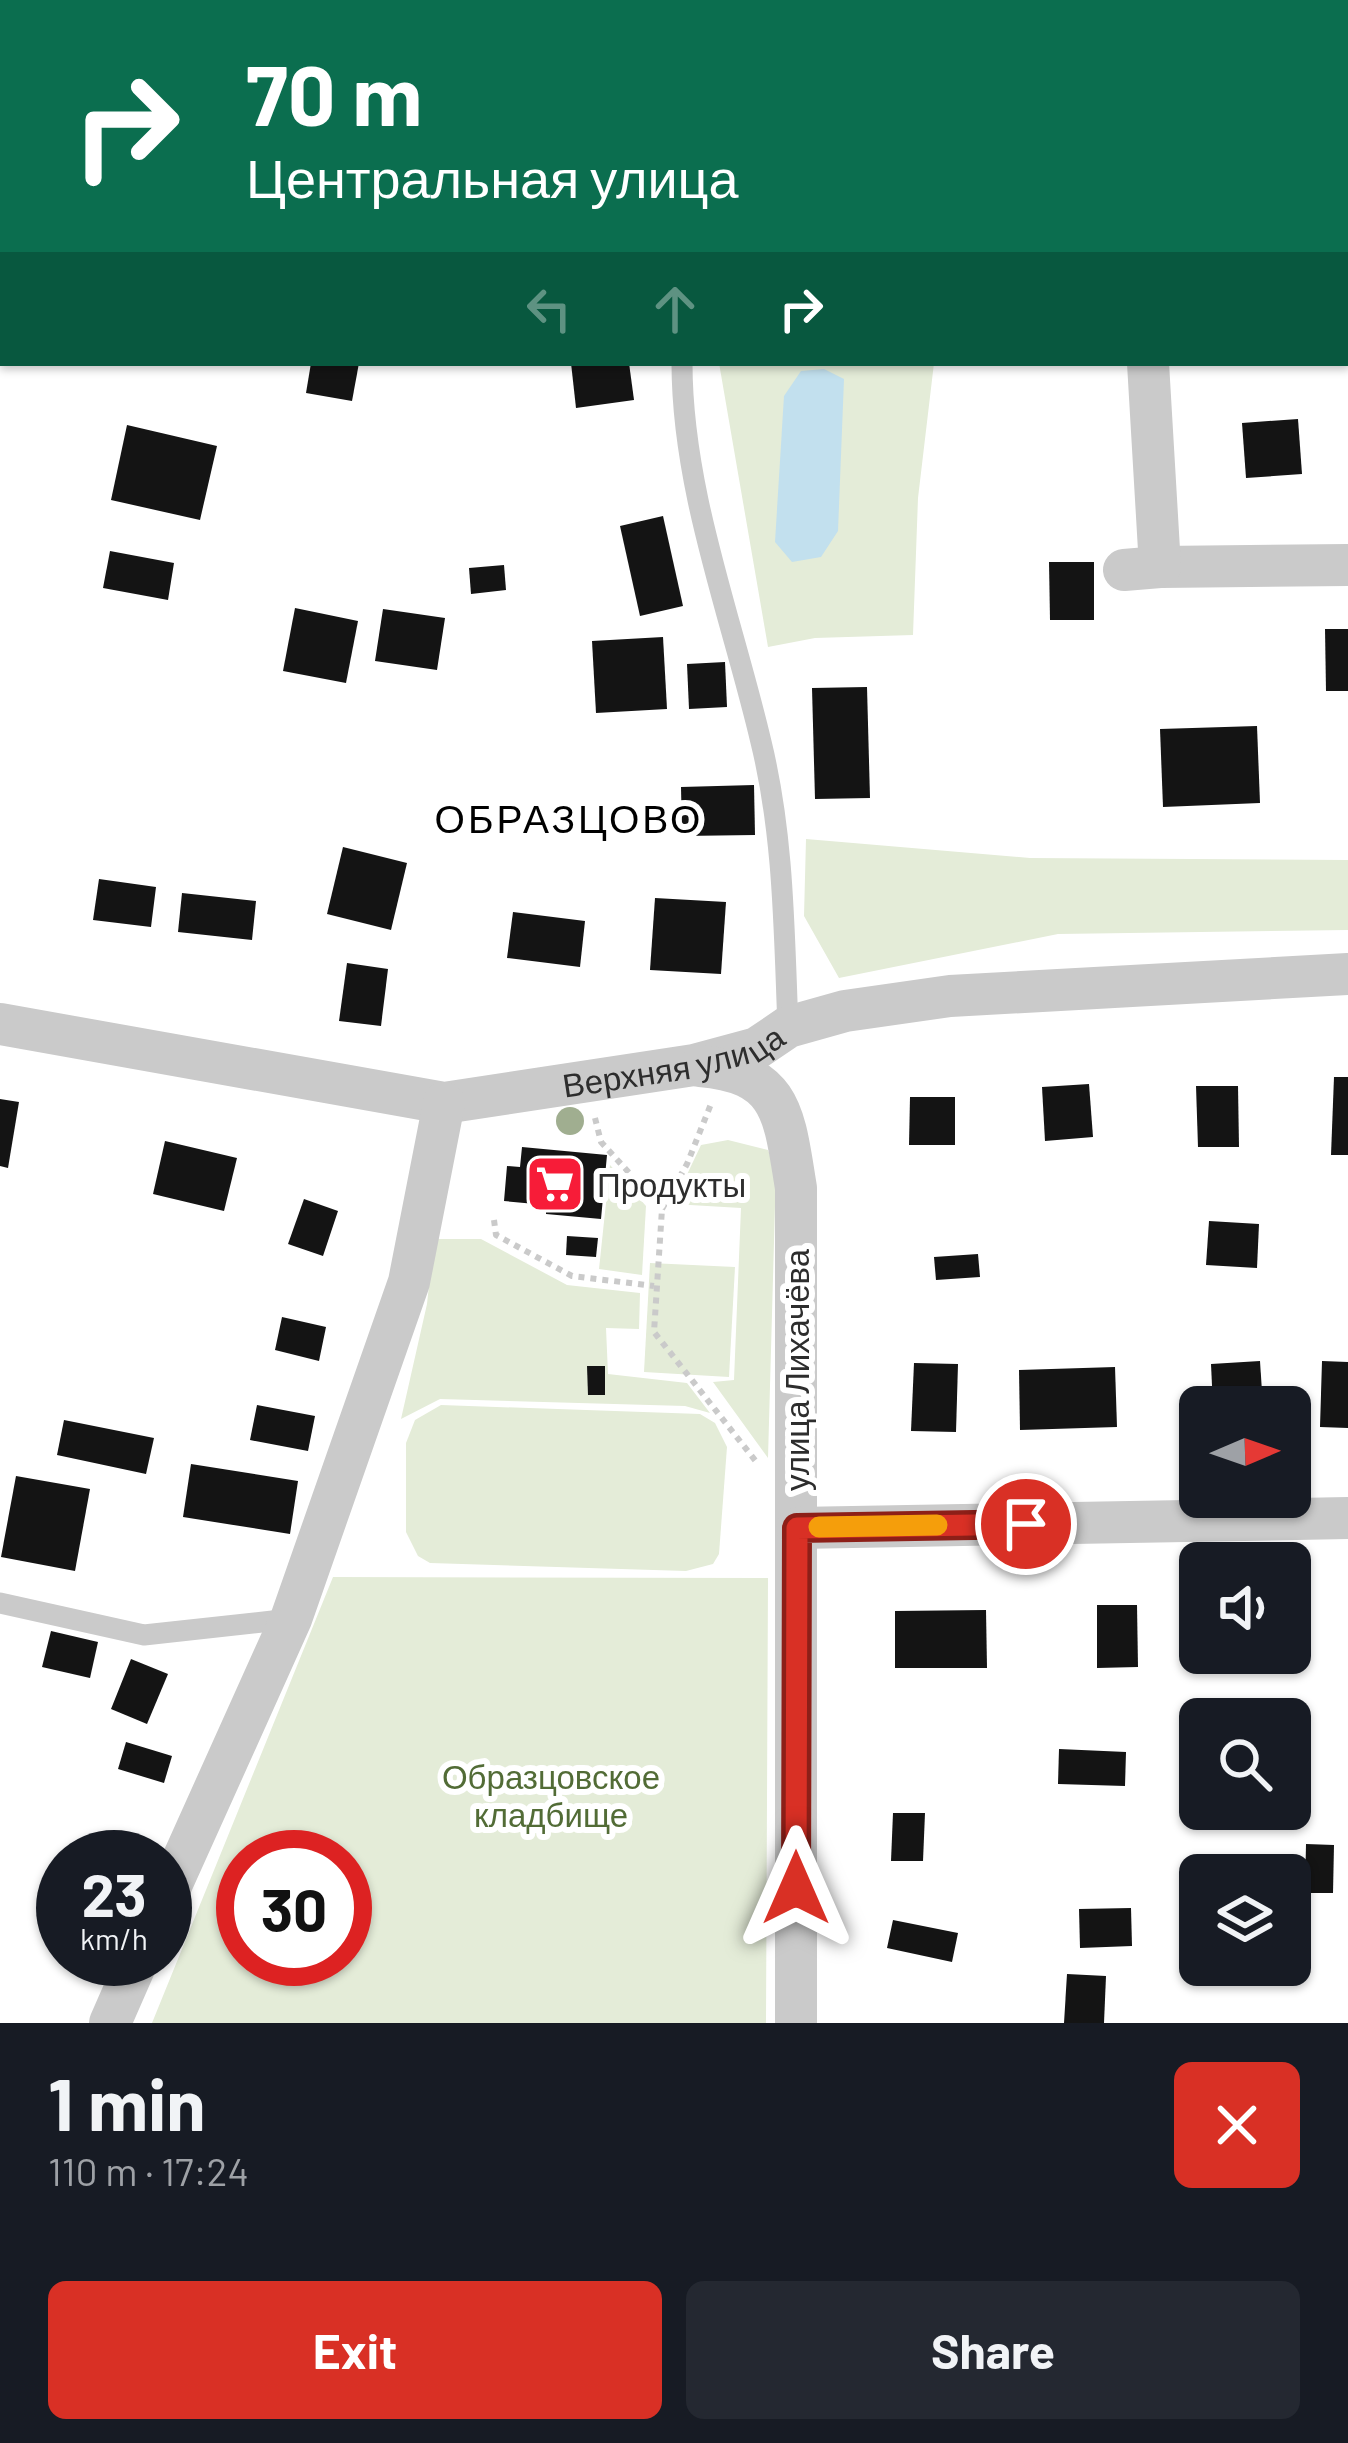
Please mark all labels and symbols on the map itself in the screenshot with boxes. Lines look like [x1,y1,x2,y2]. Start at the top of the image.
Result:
district label: ОБРАЗЦОВО [435,794,703,841]
street label: Верхняя улица [560,1015,792,1105]
supermarket icon: Продукты [524,1153,586,1215]
place label: Продукты [597,1164,746,1204]
street label: улица Лихачёва [776,1248,816,1491]
north arrow [1179,1386,1311,1518]
pin [975,1473,1077,1575]
park label: Образцовское кладбище [442,1756,660,1834]
position arrow [733,1825,859,1951]
speed limit sign: 30 [216,1830,372,1986]

